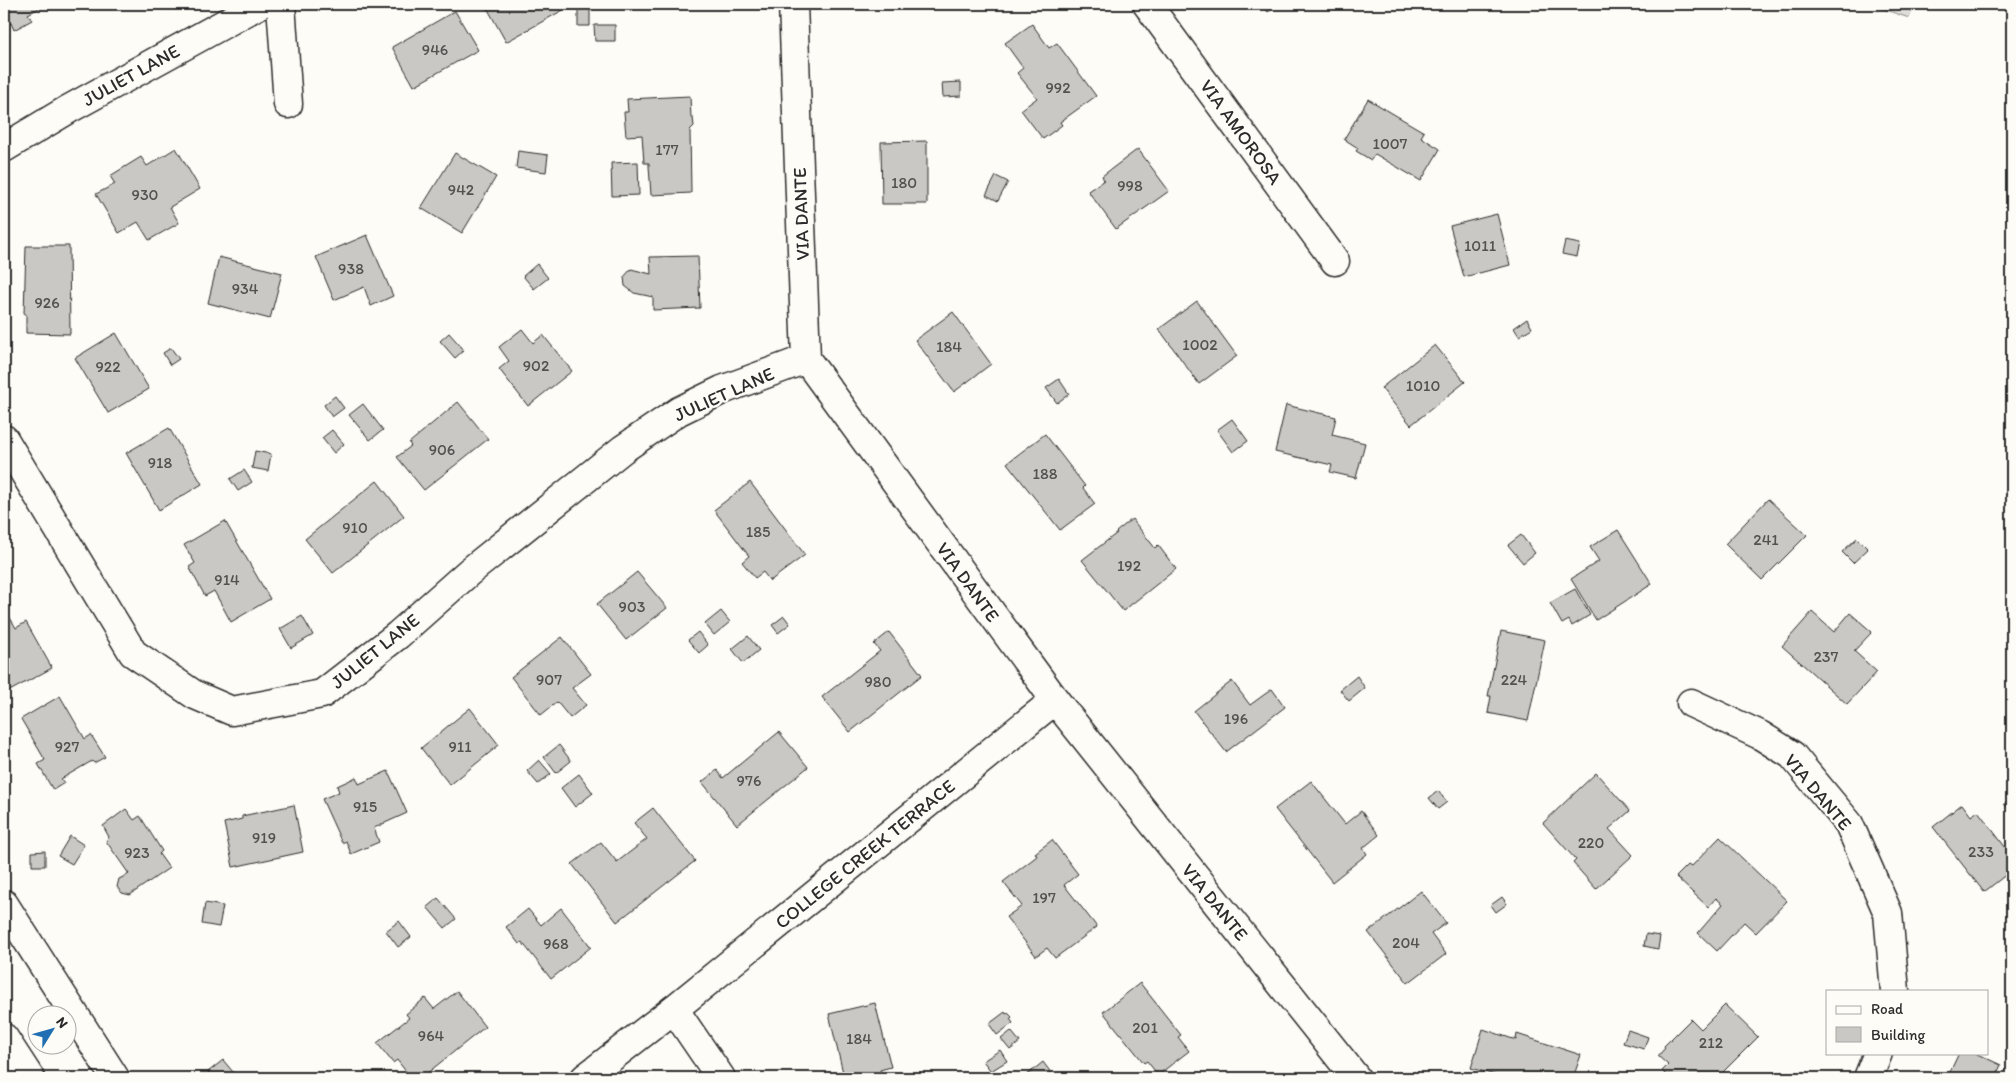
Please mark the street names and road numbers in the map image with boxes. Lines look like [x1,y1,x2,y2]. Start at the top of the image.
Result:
street label: JULIET LANE [79,39,184,111]
street label: VIA AMOROSA [1195,75,1287,189]
street label: VIA DANTE [788,167,814,261]
street label: JULIET LANE [670,362,778,426]
street label: VIA DANTE [931,538,1005,626]
street label: JULIET LANE [326,608,424,694]
street label: VIA DANTE [1779,749,1857,835]
street label: COLLEGE CREEK TERRACE [770,774,960,934]
street label: VIA DANTE [1177,859,1253,945]

